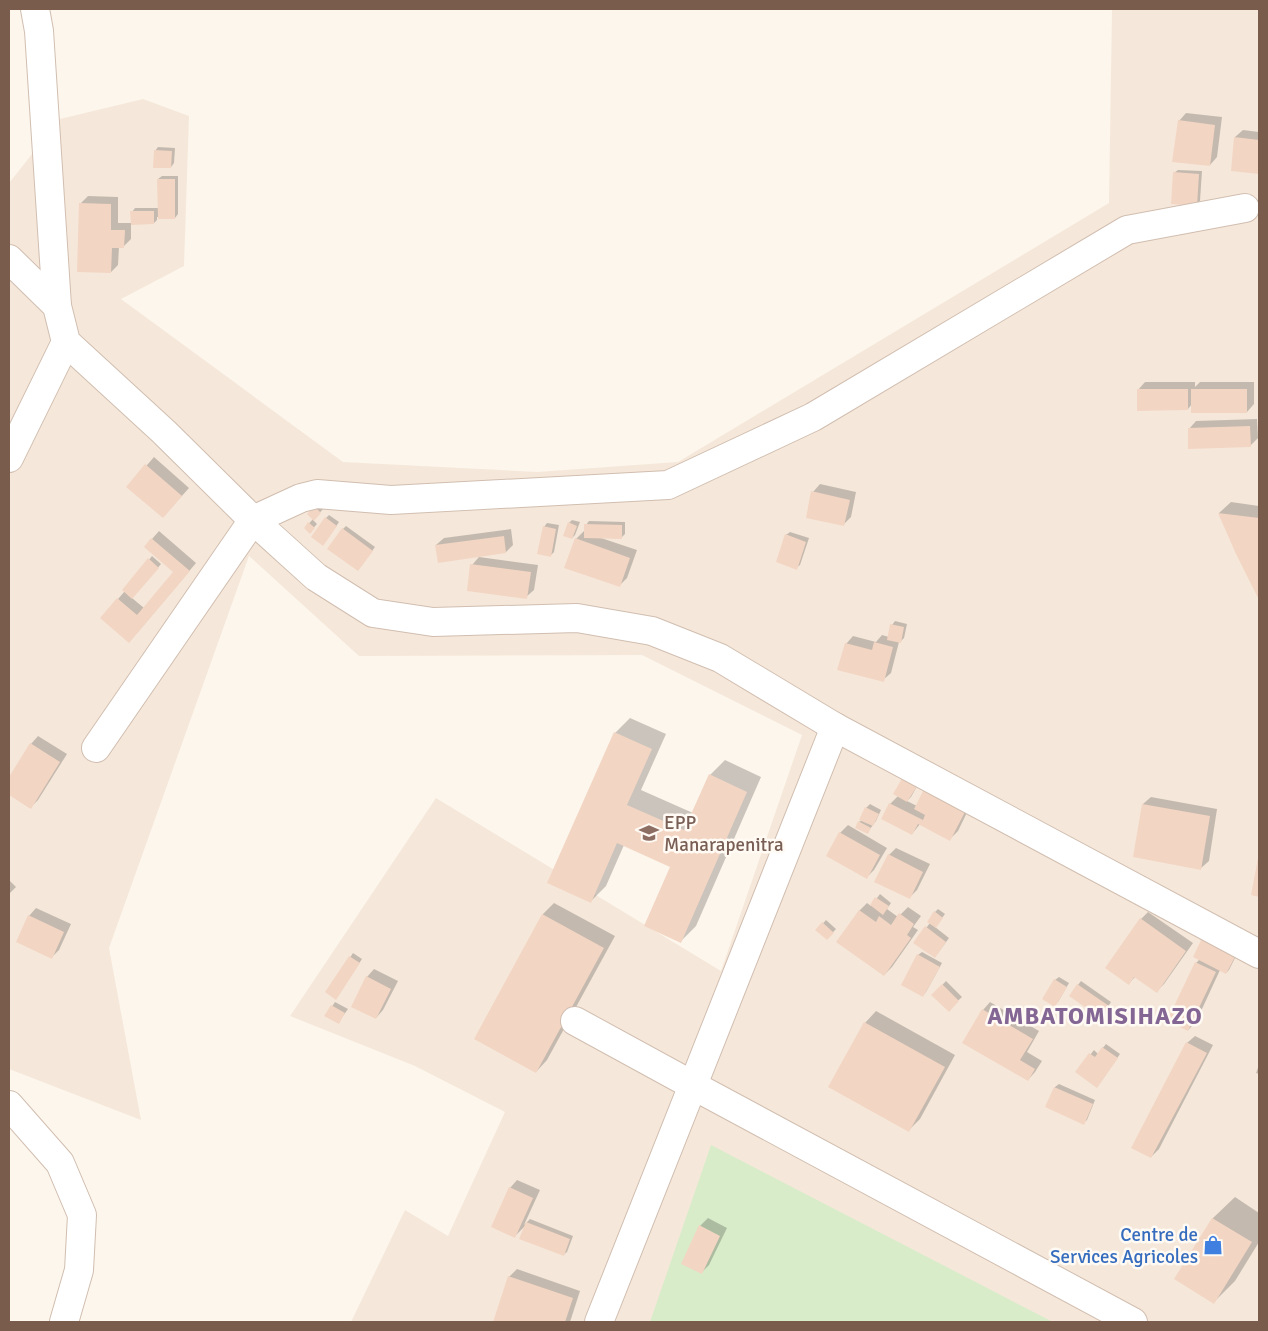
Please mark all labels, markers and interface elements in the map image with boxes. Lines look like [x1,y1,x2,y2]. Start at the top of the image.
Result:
place label: EPP Manarapenitra [664,811,784,857]
school or university icon: EPP Manarapenitra [638,822,660,844]
district label: AMBATOMISIHAZO [987,1001,1203,1031]
place label: Centre de Services Agricoles [1050,1223,1198,1269]
shop icon: Centre de Services Agricoles [1202,1234,1224,1256]

